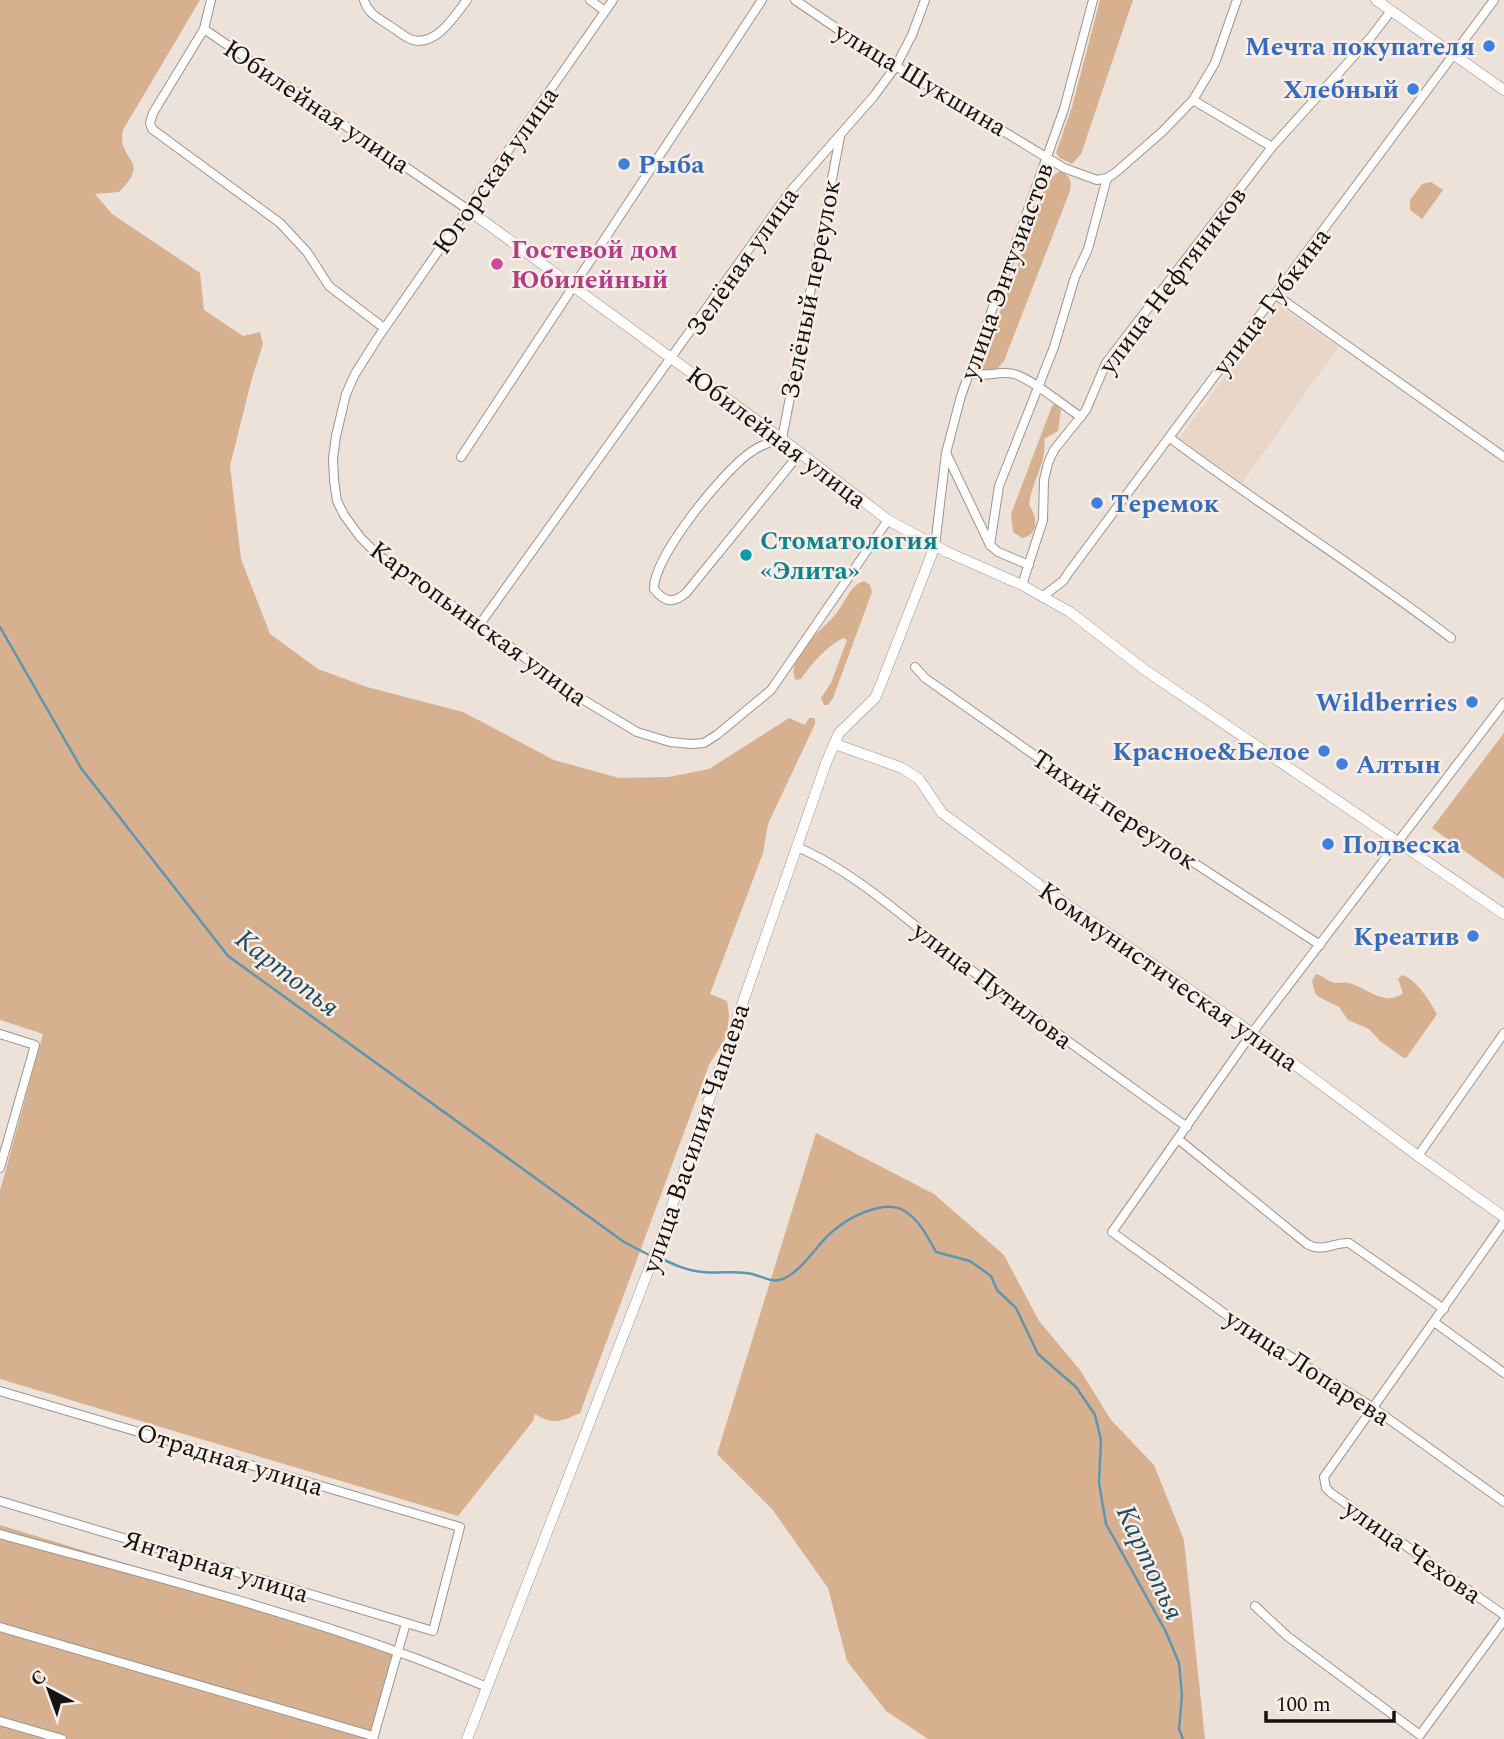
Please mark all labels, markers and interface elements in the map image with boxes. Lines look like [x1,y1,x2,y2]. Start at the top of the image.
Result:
street label: улица Шукшина [825,12,1015,148]
place label: Мечта покупателя [1245,27,1475,67]
street label: Юбилейная улица [215,29,418,185]
marker: Мечта покупателя [1481,38,1497,54]
place label: Хлебный [1283,70,1399,110]
street label: Югорская улица [423,78,569,263]
marker: Хлебный [1405,81,1421,97]
place label: Рыба [638,145,705,185]
marker: Рыба [616,156,632,172]
street label: улица Энтузиастов [949,157,1065,387]
street label: Зелёный переулок [770,176,852,403]
street label: Зелёная улица [676,178,810,345]
street label: улица Нефтяников [1088,178,1257,384]
street label: улица Губкина [1202,219,1341,385]
place label: Гостевой дом Юбилейный [511,230,678,300]
marker: Гостевой дом Юбилейный [489,256,505,272]
street label: Юбилейная улица [677,356,876,520]
place label: Теремок [1111,484,1219,524]
marker: Теремок [1089,495,1105,511]
place label: Стоматология «Элита» [760,521,938,591]
street label: Картопьинская улица [361,531,596,717]
marker: Стоматология «Элита» [738,547,754,563]
place label: Wildberries [1315,683,1458,723]
marker: Wildberries [1464,694,1480,710]
place label: Красное&Белое [1112,732,1310,772]
street label: Тихий переулок [1023,739,1206,880]
marker: Красное&Белое [1316,743,1332,759]
place label: Алтын [1356,745,1441,785]
marker: Алтын [1334,756,1350,772]
place label: Подвеска [1342,825,1461,865]
marker: Подвеска [1320,836,1336,852]
street label: Коммунистическая улица [1030,872,1307,1082]
street label: улица Путилова [903,911,1081,1060]
place label: Креатив [1353,917,1459,957]
water label: Картопья [225,918,349,1028]
marker: Креатив [1465,928,1481,944]
street label: улица Василия Чапаева [631,998,761,1280]
street label: улица Лопарева [1216,1298,1399,1437]
street label: Отрадная улица [131,1412,329,1508]
street label: улица Чехова [1334,1489,1490,1615]
water label: Картопья [1104,1498,1195,1627]
street label: Янтарная улица [118,1520,314,1614]
north arrow [14,1655,84,1725]
text: С [24,1663,53,1694]
scale bar [1266,1680,1394,1724]
text: 100 m [1276,1689,1331,1721]

